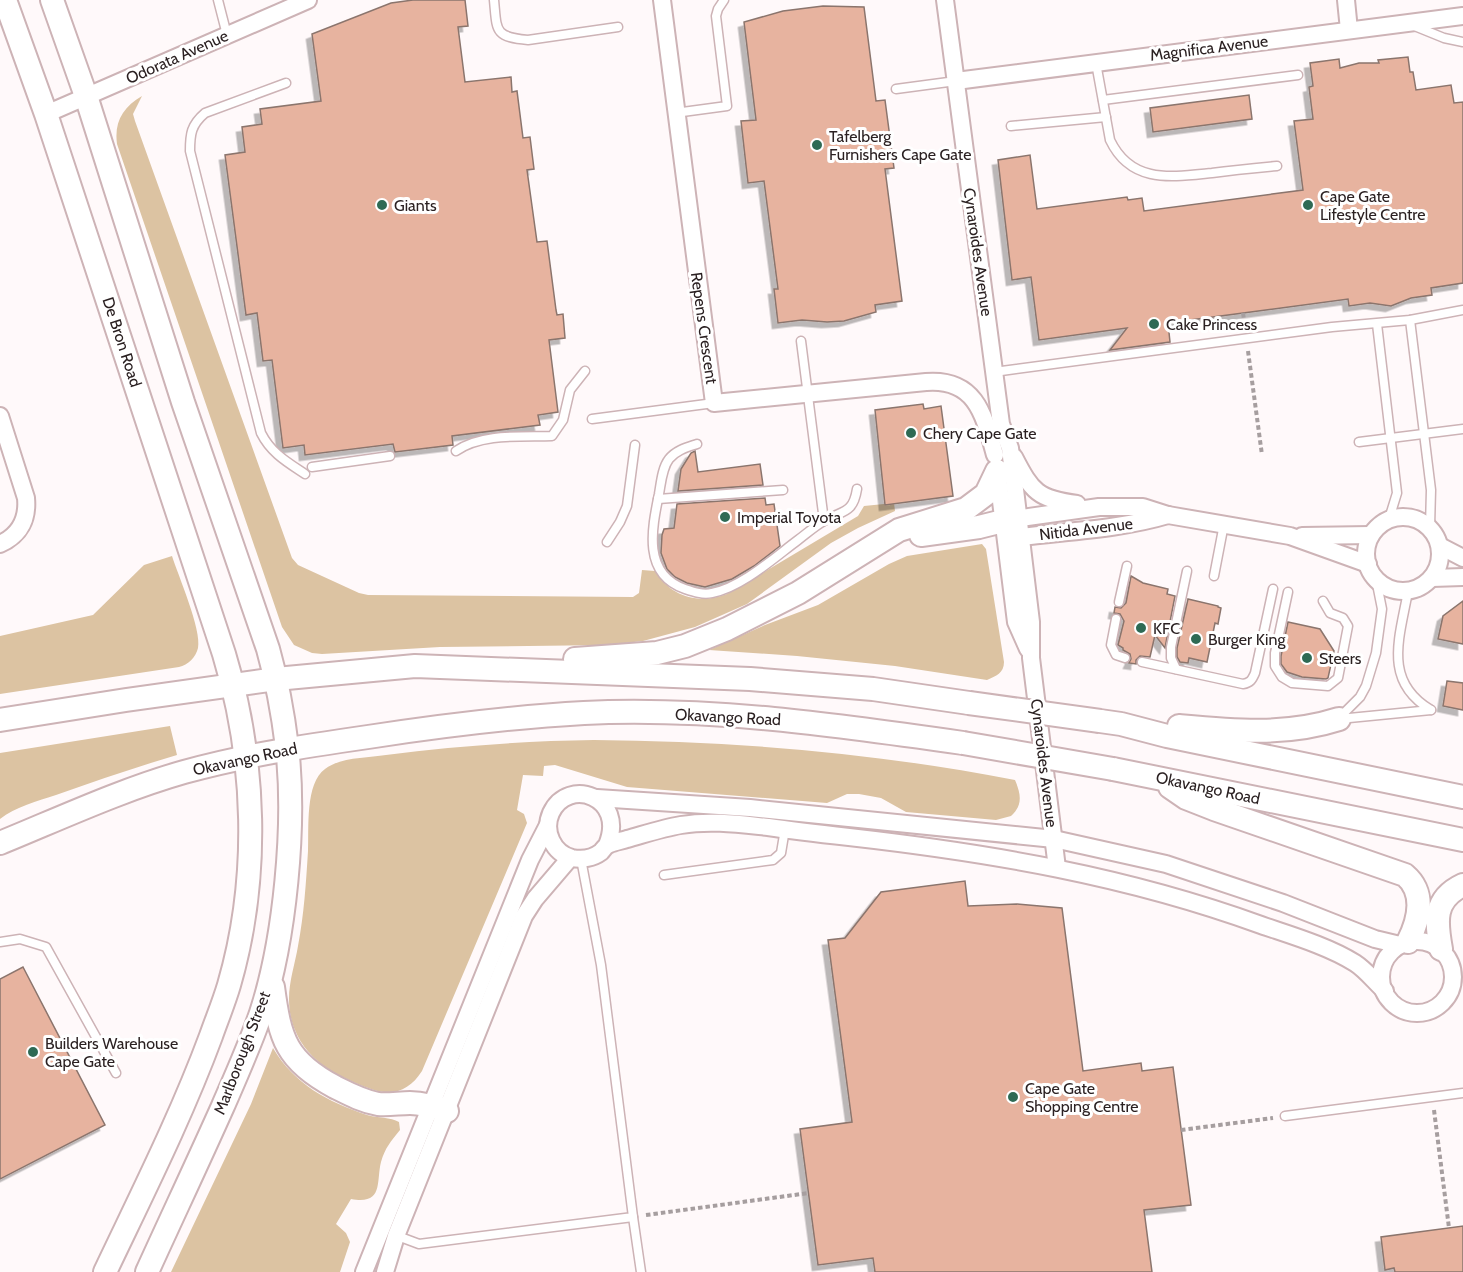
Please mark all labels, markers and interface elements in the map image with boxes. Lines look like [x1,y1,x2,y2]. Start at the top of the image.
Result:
street label: Odorata Avenue [123,26,231,88]
street label: Magnifica Avenue [1149,31,1269,65]
place label: Tafelberg Furnishers Cape Gate [829,127,971,164]
marker: Tafelberg Furnishers Cape Gate [810,138,824,152]
street label: Cynaroides Avenue [960,187,996,317]
place label: Cape Gate Lifestyle Centre [1320,187,1425,224]
place label: Giants [394,196,437,215]
marker: Giants [375,198,389,212]
marker: Cape Gate Lifestyle Centre [1301,198,1315,212]
street label: Repens Crescent [687,271,721,386]
street label: De Bron Road [98,295,146,389]
place label: Cake Princess [1166,315,1258,334]
marker: Cake Princess [1147,317,1161,331]
place label: Chery Cape Gate [923,424,1037,443]
marker: Chery Cape Gate [904,426,918,440]
place label: Imperial Toyota [737,508,841,527]
marker: Imperial Toyota [718,510,732,524]
street label: Nitida Avenue [1038,514,1134,544]
place label: KFC [1153,619,1180,638]
marker: KFC [1134,621,1148,635]
place label: Burger King [1208,630,1286,649]
marker: Burger King [1189,632,1203,646]
place label: Steers [1319,649,1362,668]
marker: Steers [1300,651,1314,665]
street label: Cynaroides Avenue [1027,698,1061,828]
street label: Okavango Road [674,705,782,729]
street label: Okavango Road [191,739,299,779]
street label: Okavango Road [1154,768,1262,808]
street label: Marlborough Street [210,988,274,1117]
place label: Builders Warehouse Cape Gate [45,1034,178,1071]
marker: Builders Warehouse Cape Gate [26,1045,40,1059]
place label: Cape Gate Shopping Centre [1025,1079,1139,1116]
marker: Cape Gate Shopping Centre [1006,1090,1020,1104]

